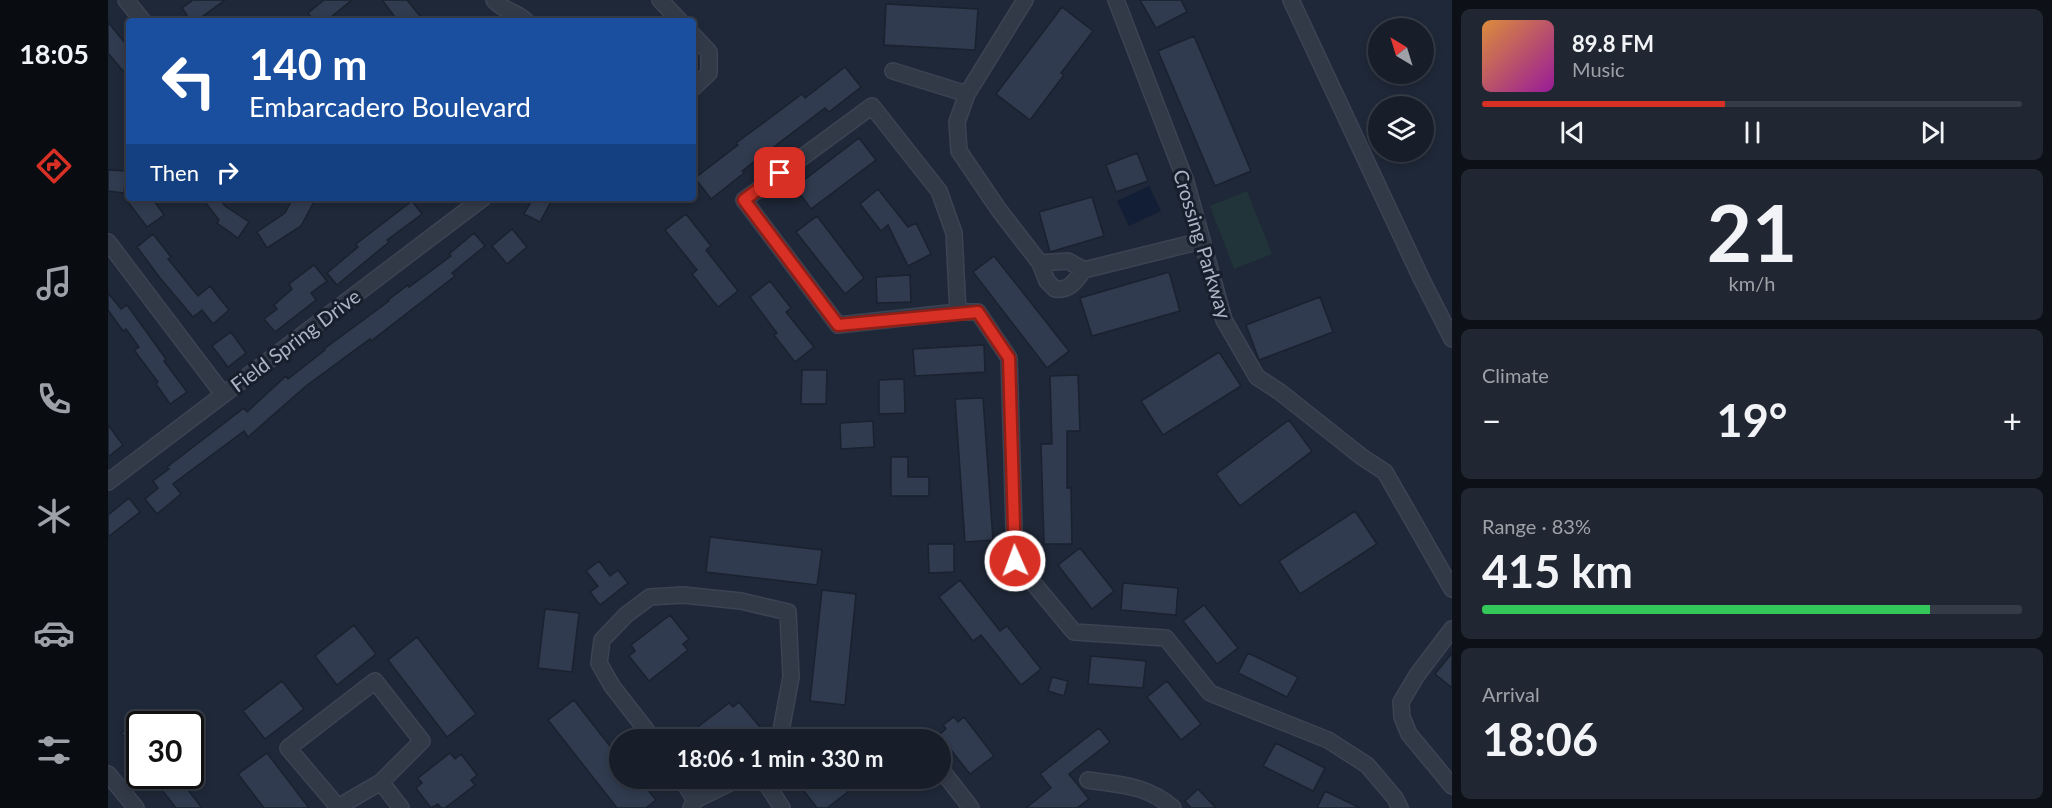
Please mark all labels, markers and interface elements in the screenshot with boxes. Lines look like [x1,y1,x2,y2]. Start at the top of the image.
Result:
north arrow [1368,18,1434,84]
map controls [1368,18,1434,162]
text: 89.8 FM [1572,30,1654,57]
text: 18:05 [19,37,89,70]
text: 140 m [249,39,367,89]
icon: left [150,42,228,120]
text: Music [1572,57,1625,81]
text: Embarcadero Boulevard [249,90,531,123]
button: layers [1368,96,1434,162]
icon: previous [1556,116,1589,149]
icon: pause [1736,116,1769,149]
icon: next [1916,116,1949,149]
icon: directions [33,145,75,187]
pin [754,147,805,198]
icon: right [211,156,244,189]
icon: arrive [763,156,796,189]
text: Then [150,159,199,186]
street label: Crossing Parkway [1169,166,1237,322]
text: 21 [1707,185,1797,279]
icon: music [33,262,75,304]
text: km/h [1729,271,1775,295]
street label: Field Spring Drive [226,283,364,397]
text: Climate [1482,363,1549,387]
icon: phone [33,378,75,420]
text: 19° [1717,393,1787,447]
text: − [1482,400,1501,440]
text: + [2003,400,2022,440]
icon: climate [33,495,75,537]
text: Range · 83% [1482,514,1591,538]
position arrow [983,529,1047,593]
text: 415 km [1482,544,1633,598]
icon: car [33,612,75,654]
text: Arrival [1482,682,1540,706]
speed limit sign: 30 [126,711,204,789]
text: 18:06 [1482,712,1598,766]
icon: filters [33,729,75,771]
text: 18:06 · 1 min · 330 m [677,745,883,772]

